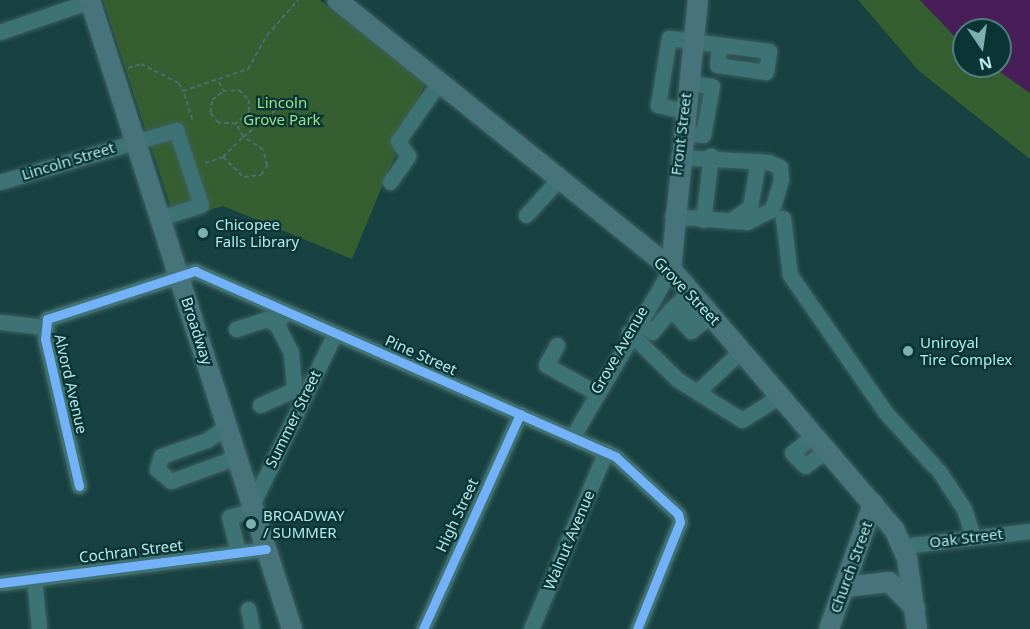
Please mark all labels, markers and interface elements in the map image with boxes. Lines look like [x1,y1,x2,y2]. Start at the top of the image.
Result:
north arrow [952,18,1012,78]
text: N [977,51,994,76]
street label: Front Street [667,92,695,176]
park label: Lincoln Grove Park [243,93,321,128]
street label: Lincoln Street [19,138,117,184]
place label: Chicopee Falls Library [215,215,299,250]
marker: Chicopee Falls Library [196,226,210,240]
street label: Grove Street [650,253,724,329]
street label: Broadway [178,295,216,367]
street label: Grove Avenue [587,303,651,397]
street label: Pine Street [382,331,460,379]
street label: Alvord Avenue [51,332,91,436]
place label: Uniroyal Tire Complex [920,333,1012,368]
marker: Uniroyal Tire Complex [901,344,915,358]
street label: Summer Street [262,367,324,471]
street label: High Street [432,475,482,555]
street label: Walnut Avenue [540,487,598,593]
place label: BROADWAY / SUMMER [263,506,344,541]
marker: BROADWAY / SUMMER [244,517,258,531]
street label: Church Street [826,519,876,615]
street label: Oak Street [928,525,1004,551]
street label: Cochran Street [78,536,184,566]

